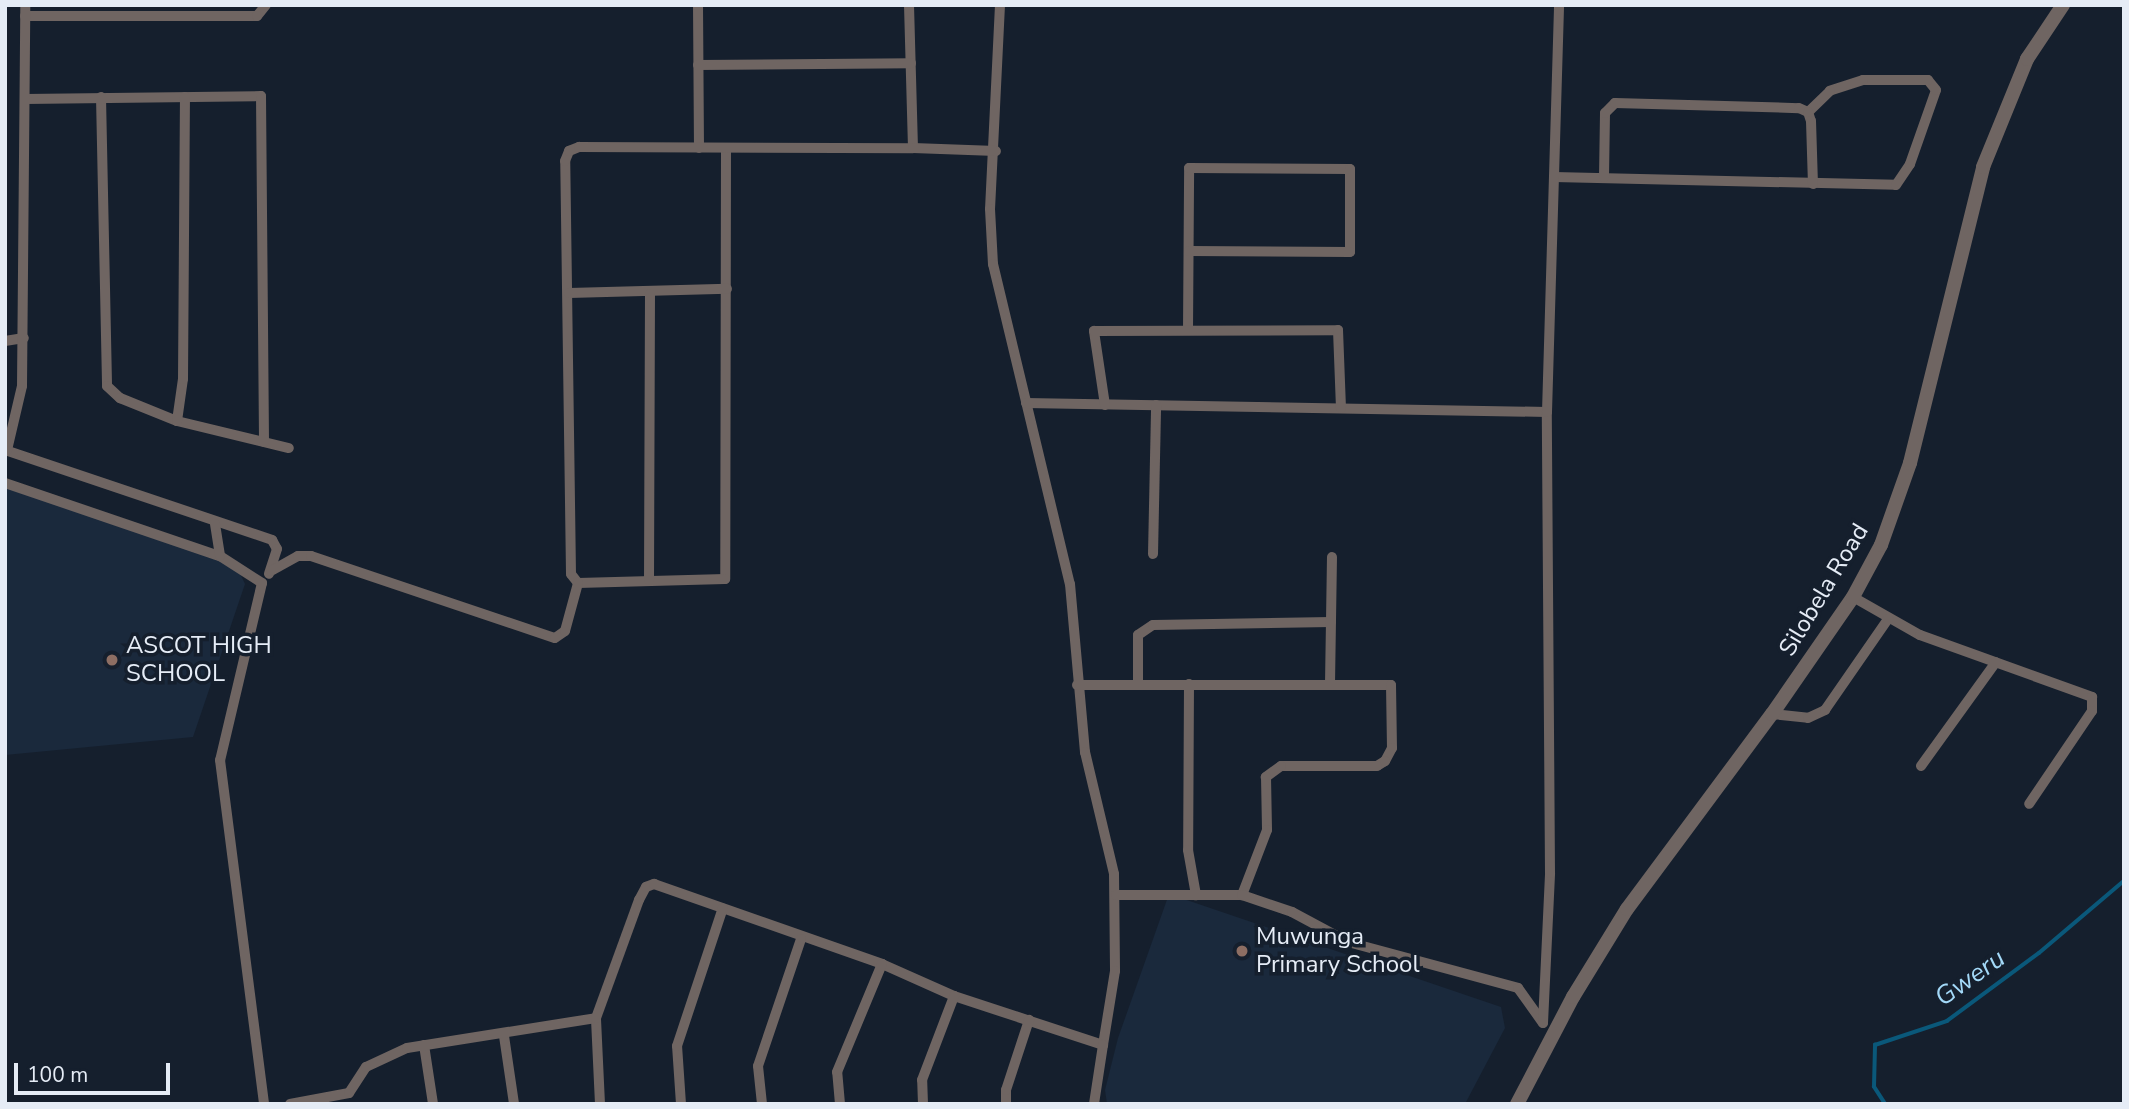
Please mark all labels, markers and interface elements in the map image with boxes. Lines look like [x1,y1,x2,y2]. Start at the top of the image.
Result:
street label: Silobela Road [1773,519,1875,661]
place label: ASCOT HIGH SCHOOL [126,632,272,688]
marker: ASCOT HIGH SCHOOL [104,652,120,668]
place label: Muwunga Primary School [1256,923,1419,979]
marker: Muwunga Primary School [1234,943,1250,959]
water label: Gweru [1929,943,2011,1013]
scale bar [18,1050,173,1094]
text: 100 m [27,1061,88,1089]

